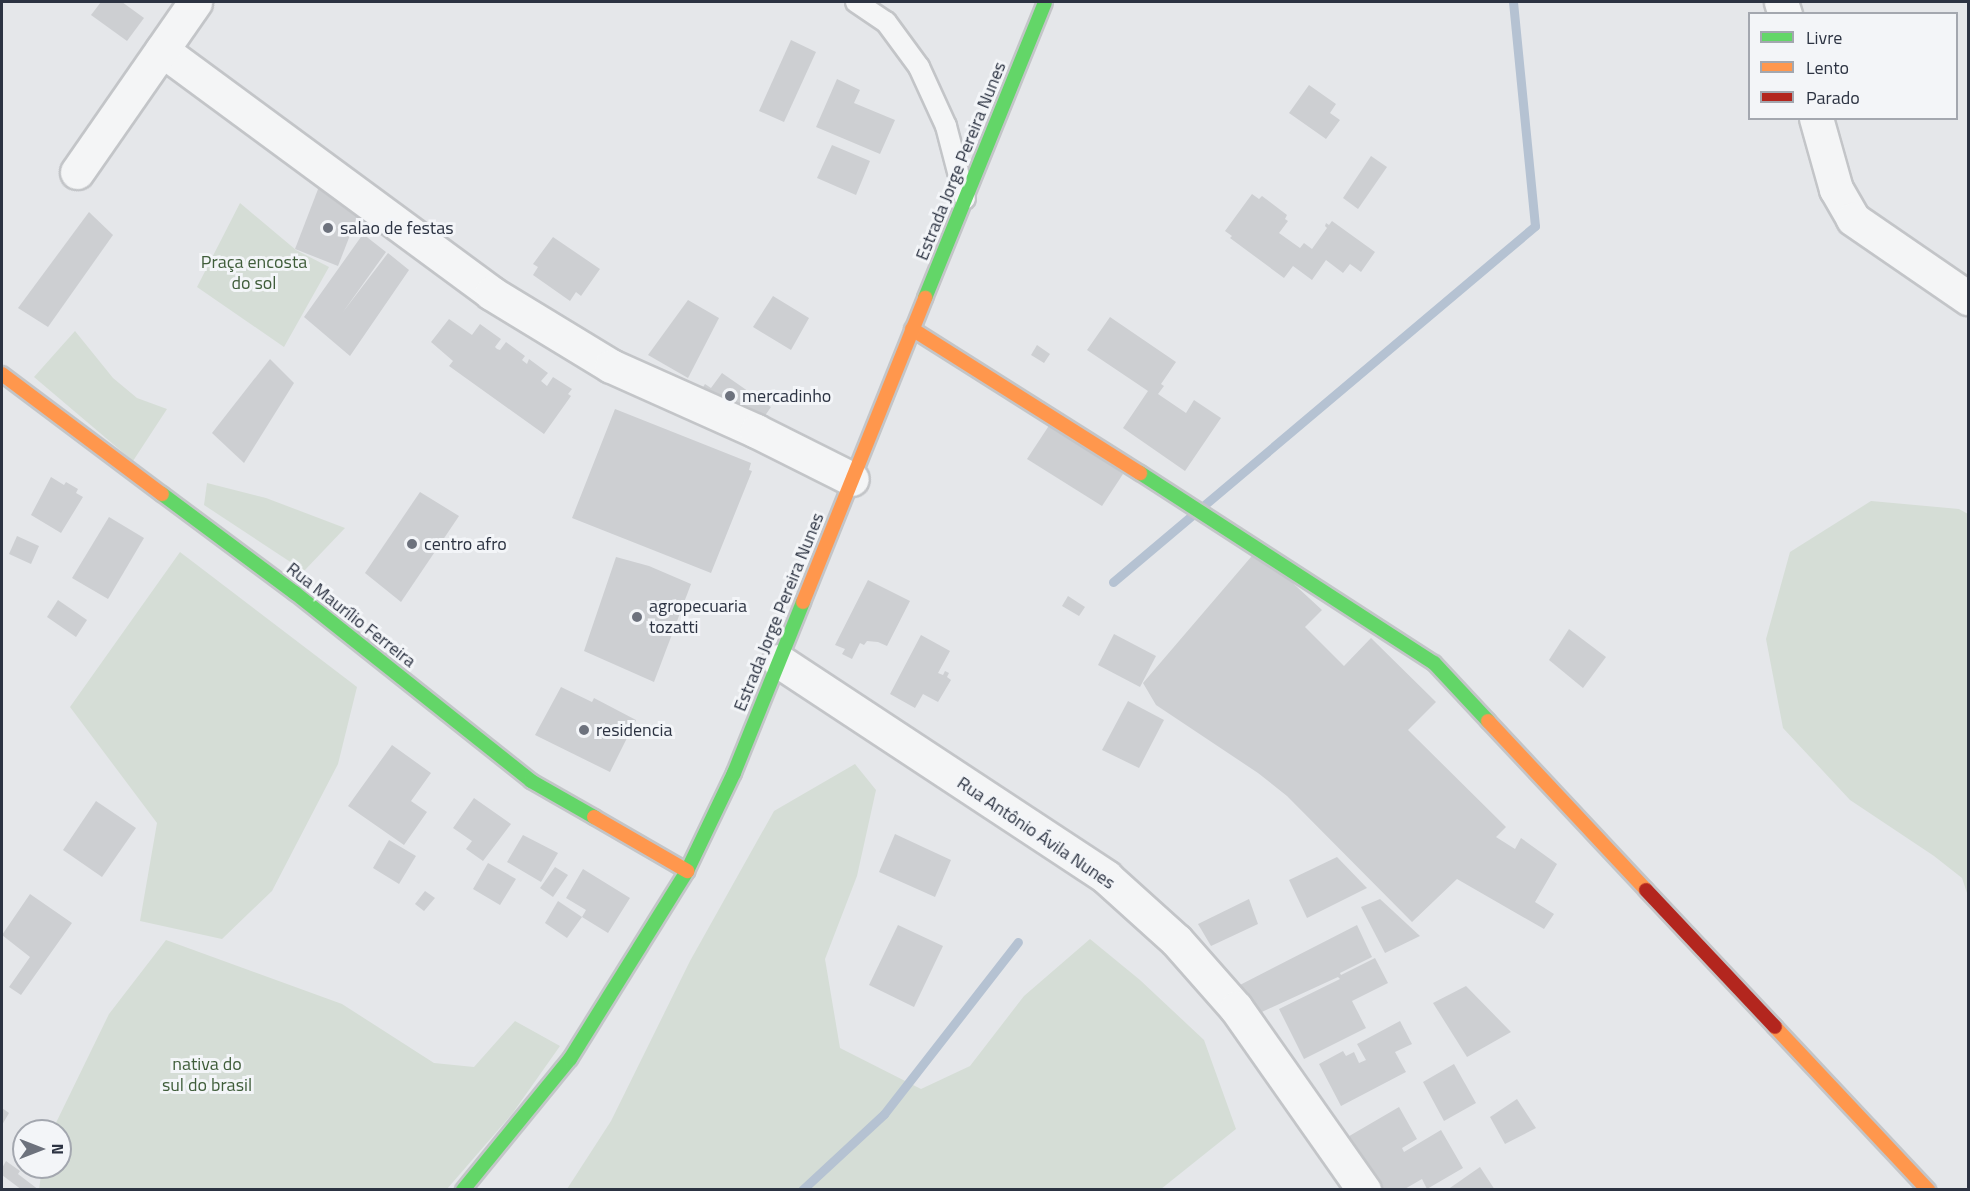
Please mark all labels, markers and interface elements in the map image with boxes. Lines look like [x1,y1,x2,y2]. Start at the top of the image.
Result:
legend [1748,12,1958,120]
text: Livre [1806,24,1842,51]
text: Lento [1806,54,1849,81]
street label: Estrada Jorge Pereira Nunes [911,59,1011,263]
text: Parado [1806,84,1860,111]
place label: salao de festas [340,217,454,239]
marker: salao de festas [321,221,335,235]
park label: Praça encosta do sol [201,252,307,294]
place label: mercadinho [742,385,831,407]
marker: mercadinho [723,389,737,403]
street label: Estrada Jorge Pereira Nunes [729,510,829,714]
place label: centro afro [424,533,507,555]
marker: centro afro [405,537,419,551]
street label: Rua Maurílio Ferreira [282,558,420,672]
place label: agropecuaria tozatti [649,596,747,638]
marker: agropecuaria tozatti [630,610,644,624]
place label: residencia [596,719,673,741]
marker: residencia [577,723,591,737]
street label: Rua Antônio Ávila Nunes [953,772,1119,894]
park label: nativa do sul do brasil [162,1054,252,1096]
north arrow [12,1119,72,1179]
text: N [46,1143,70,1155]

